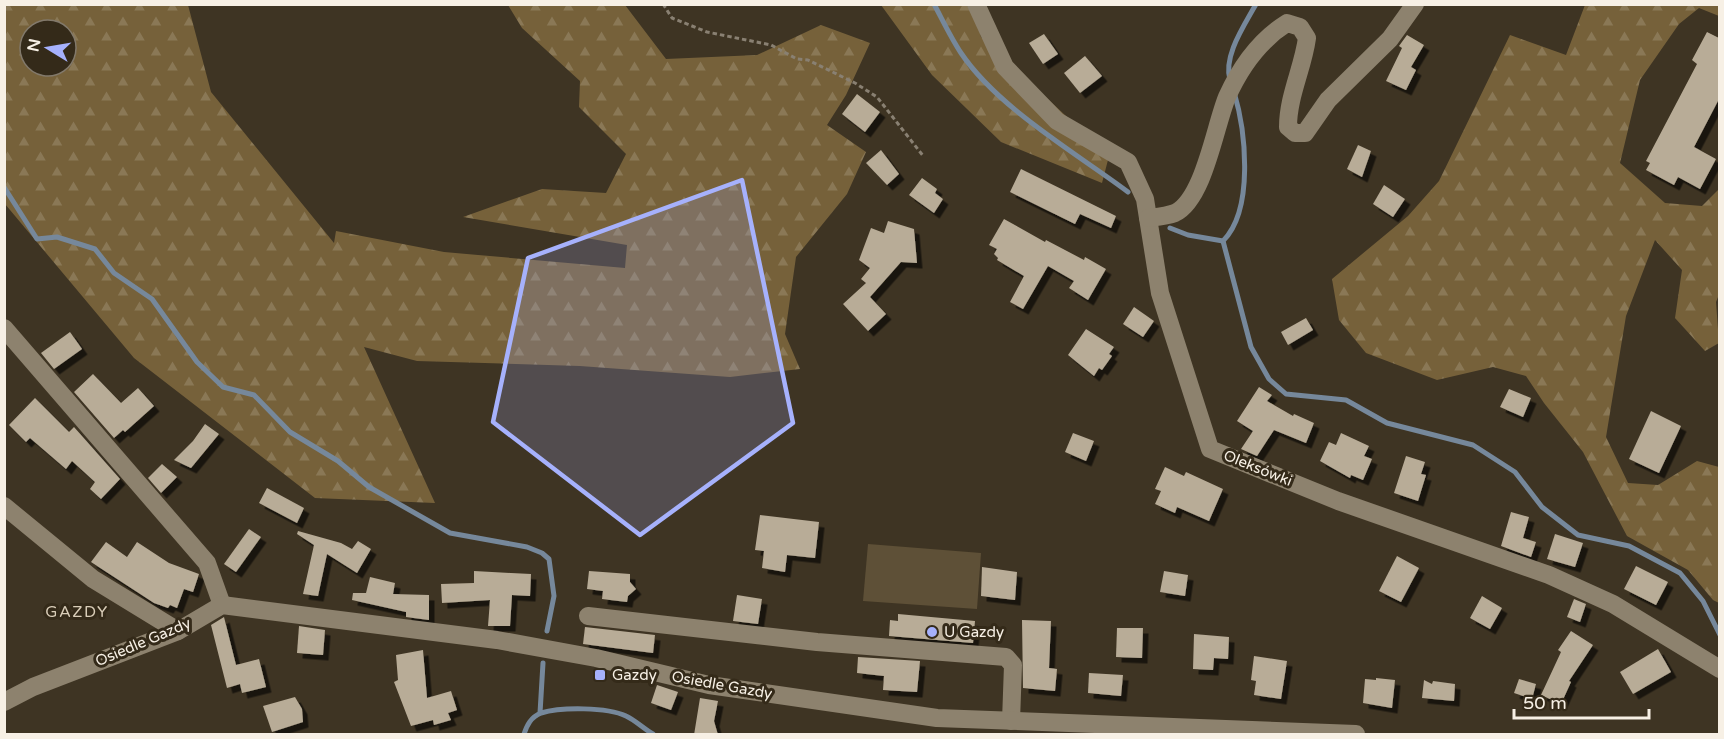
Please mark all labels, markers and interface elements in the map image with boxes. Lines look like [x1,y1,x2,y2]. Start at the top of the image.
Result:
north arrow [18,18,78,78]
text: N [23,37,45,54]
street label: Oleksówki [1221,446,1295,490]
district label: GAZDY [45,602,109,622]
street label: Osiedle Gazdy [93,614,193,670]
place label: U Gazdy [944,623,1004,641]
marker: U Gazdy [925,625,939,639]
place label: Gazdy [612,666,657,684]
street label: Osiedle Gazdy [670,667,774,703]
marker: Gazdy [593,668,607,682]
scale bar [1514,682,1649,720]
text: 50 m [1523,692,1567,714]

